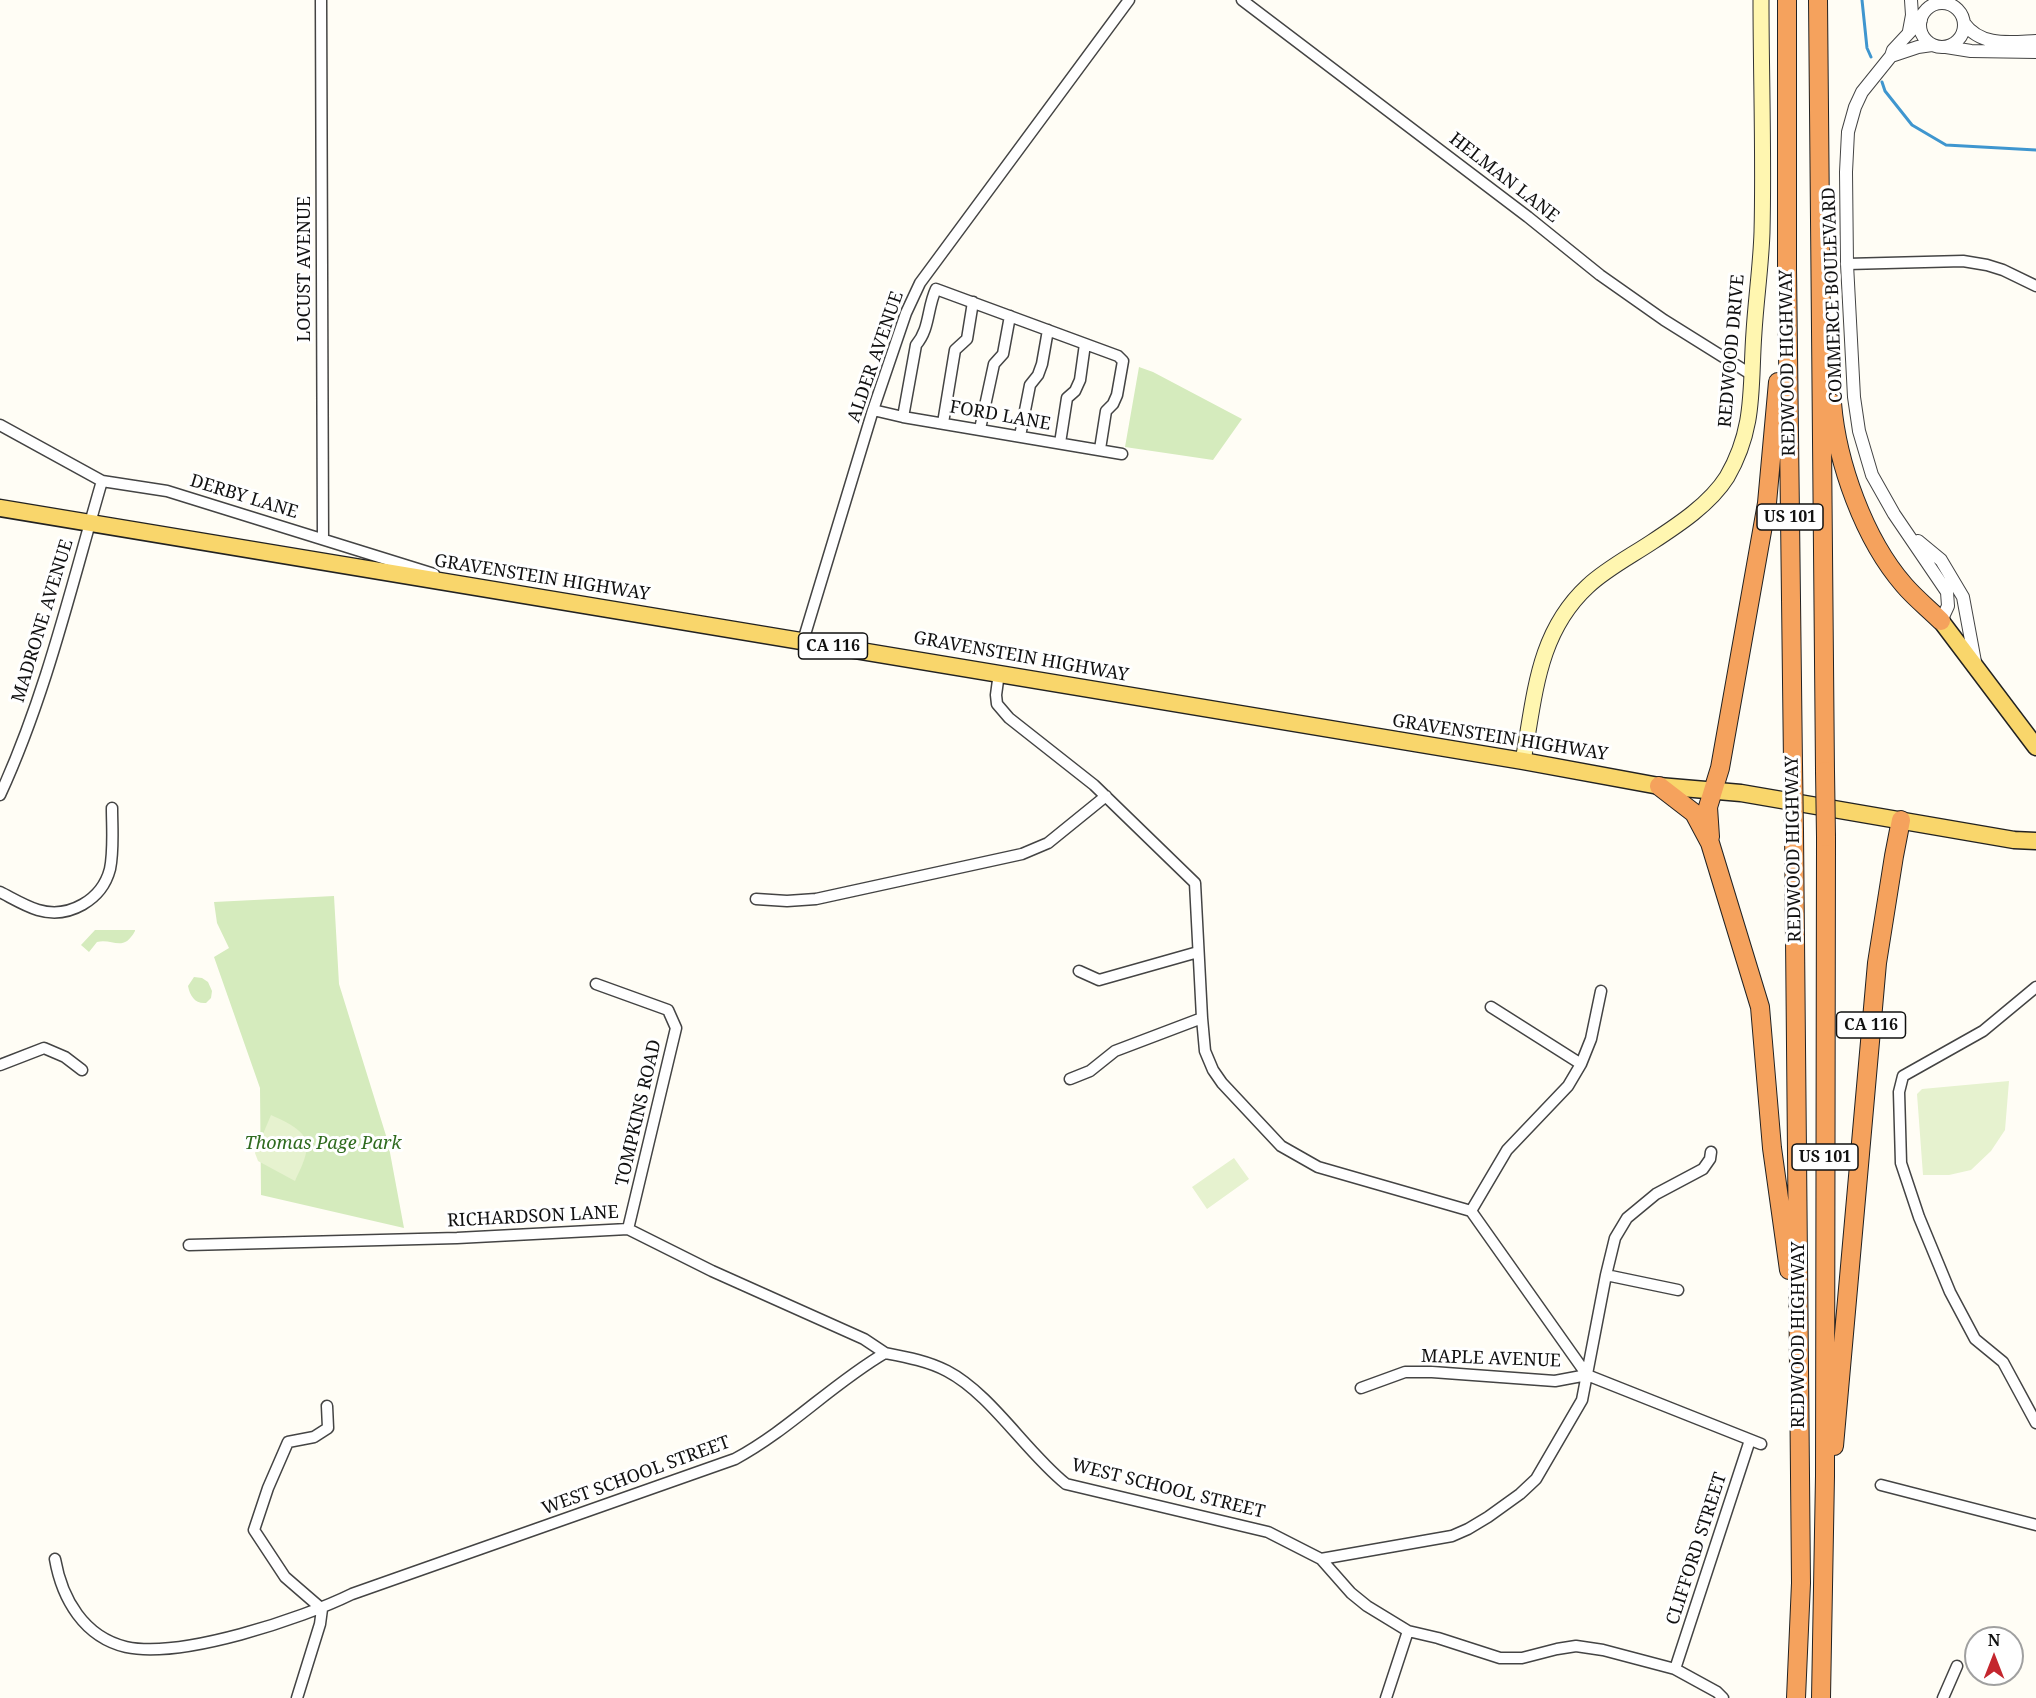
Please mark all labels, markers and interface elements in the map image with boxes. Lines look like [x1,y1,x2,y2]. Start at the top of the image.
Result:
street label: HELMAN LANE [1445,128,1563,228]
street label: COMMERCE BOULEVARD [1818,187,1848,403]
street label: LOCUST AVENUE [294,196,316,342]
street label: REDWOOD HIGHWAY [1776,269,1800,457]
street label: REDWOOD DRIVE [1715,274,1749,428]
street label: ALDER AVENUE [843,289,909,425]
street label: FORD LANE [948,396,1052,436]
street label: DERBY LANE [187,470,301,524]
road number: US 101 [1757,504,1823,530]
street label: MADRONE AVENUE [8,537,78,705]
street label: GRAVENSTEIN HIGHWAY [433,550,651,606]
street label: GRAVENSTEIN HIGHWAY [912,627,1130,687]
road number: CA 116 [798,633,868,659]
street label: GRAVENSTEIN HIGHWAY [1391,710,1609,766]
street label: REDWOOD HIGHWAY [1782,755,1806,943]
road number: CA 116 [1836,1012,1906,1038]
street label: TOMPKINS ROAD [612,1038,666,1188]
park label: Thomas Page Park [244,1133,402,1155]
road number: US 101 [1792,1144,1858,1170]
street label: RICHARDSON LANE [447,1202,619,1232]
street label: REDWOOD HIGHWAY [1788,1242,1810,1428]
street label: MAPLE AVENUE [1421,1346,1561,1372]
street label: WEST SCHOOL STREET [539,1432,733,1520]
street label: WEST SCHOOL STREET [1069,1454,1267,1524]
street label: CLIFFORD STREET [1662,1470,1732,1628]
north arrow [1964,1626,2024,1686]
text: N [1988,1629,2000,1651]

